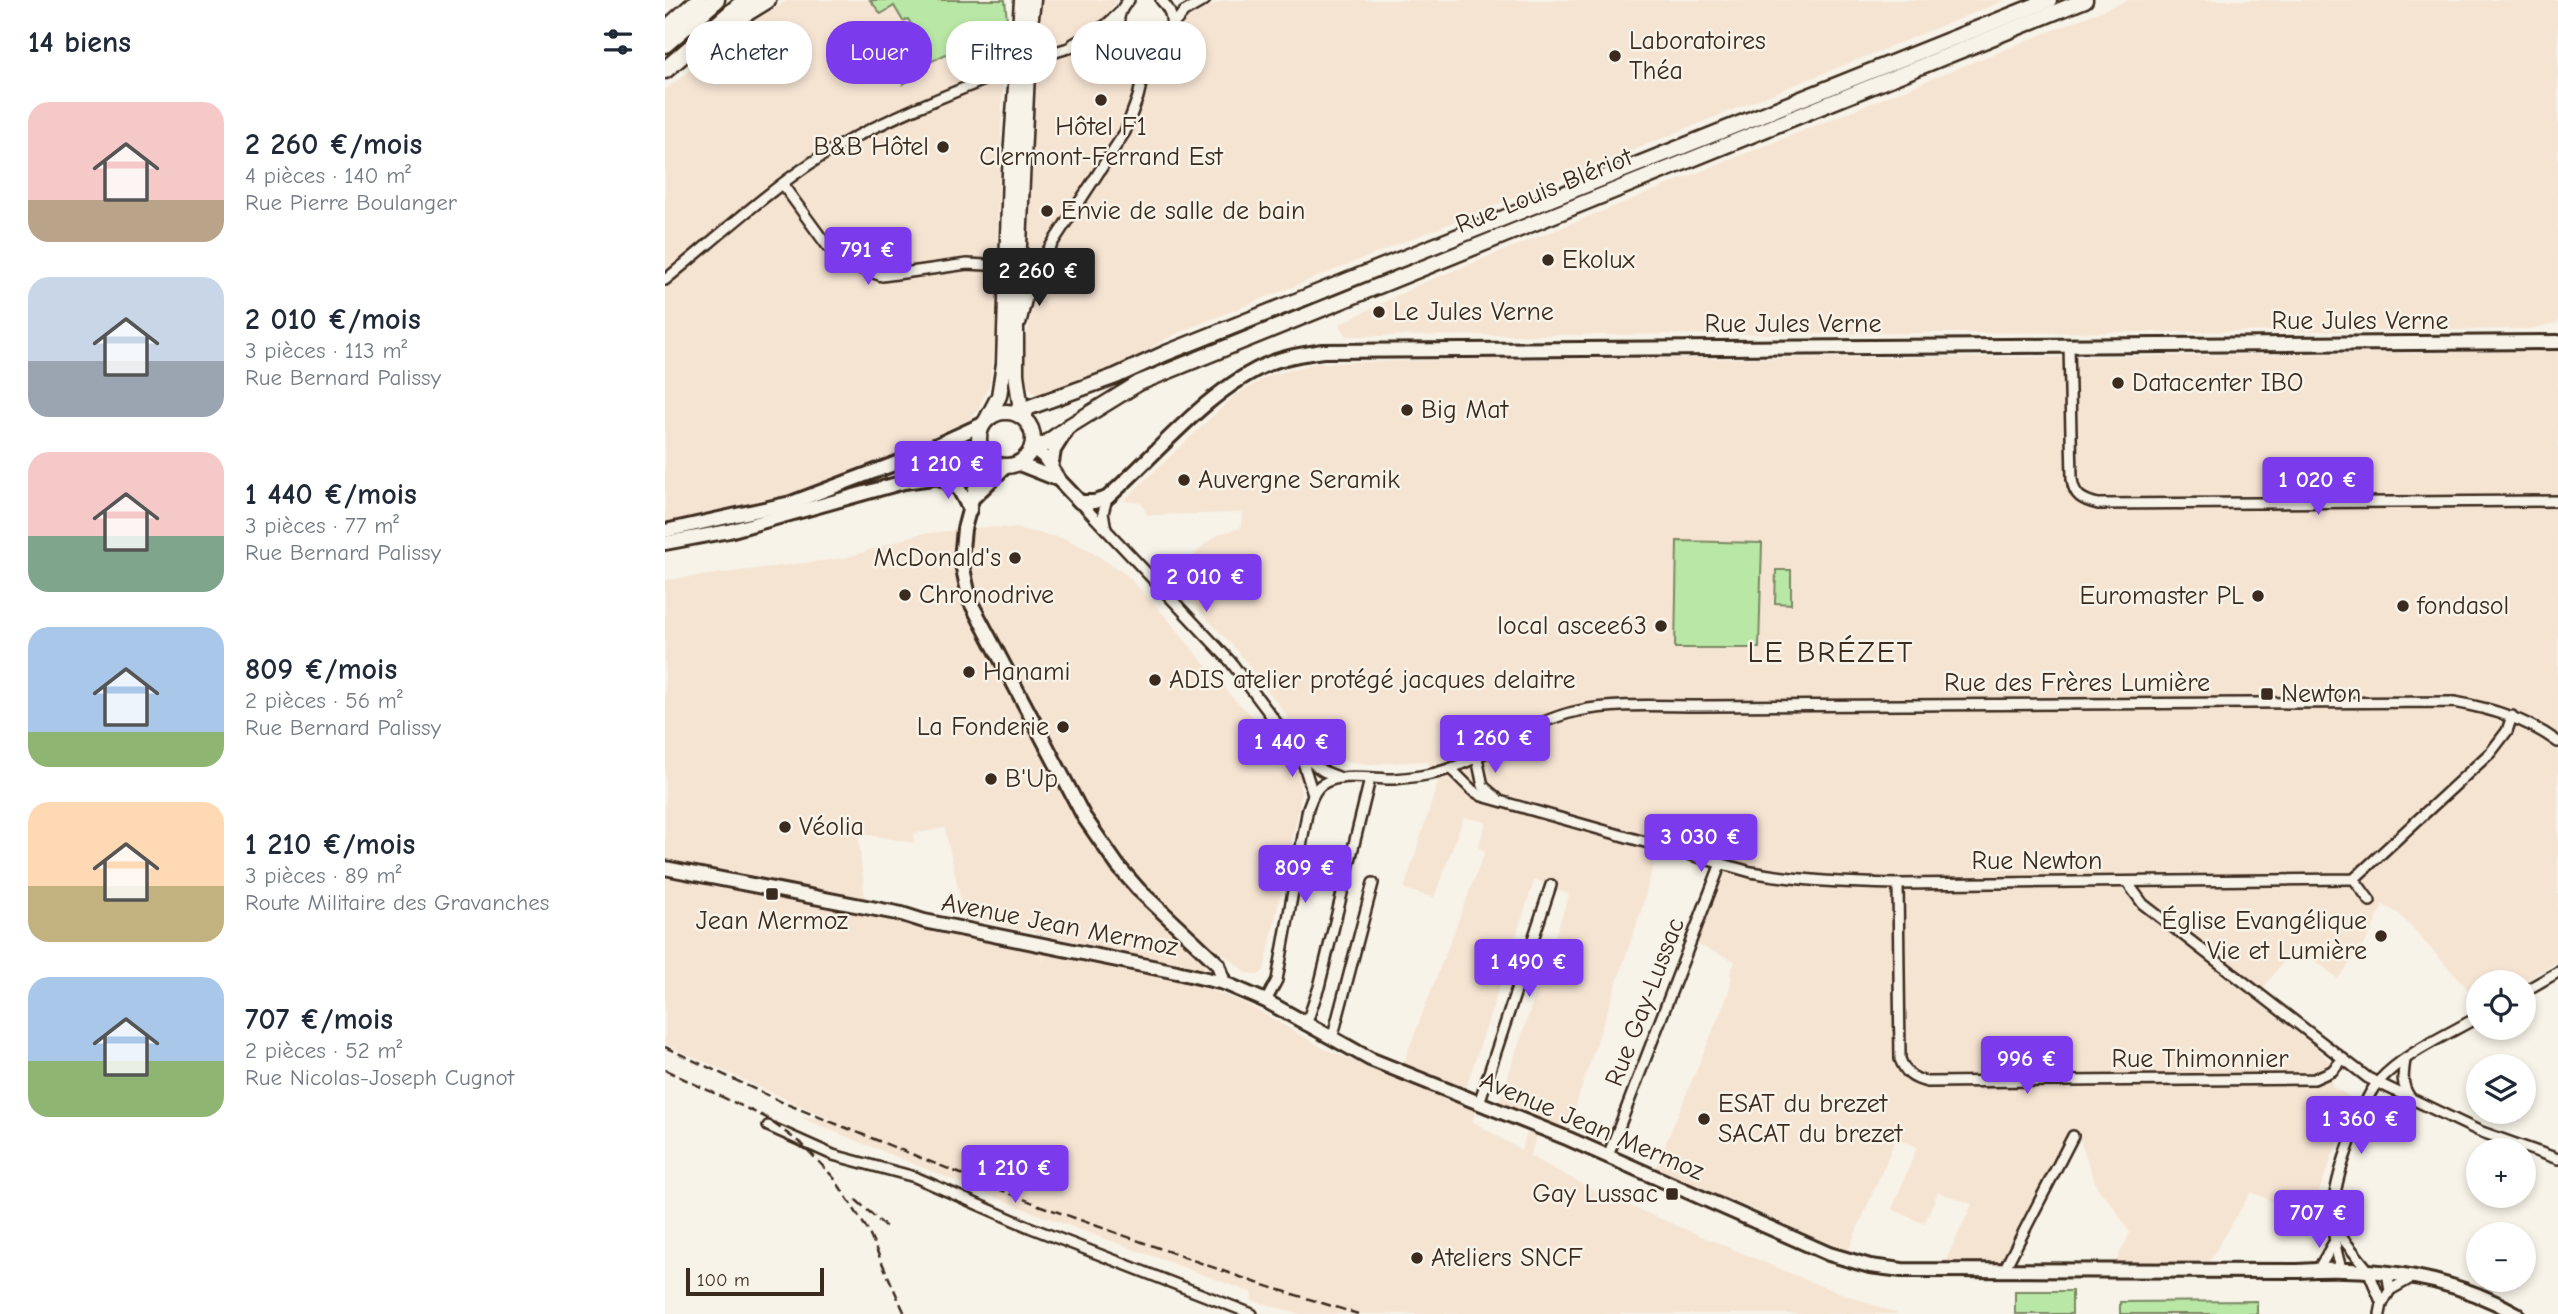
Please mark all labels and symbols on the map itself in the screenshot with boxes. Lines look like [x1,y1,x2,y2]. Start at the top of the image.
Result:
place label: Laboratoires Théa [1629,26,1766,86]
marker: Laboratoires Théa [1607,48,1623,64]
marker: Hôtel F1 Clermont-Ferrand Est [1093,92,1109,108]
place label: Hôtel F1 Clermont-Ferrand Est [979,112,1224,172]
place label: B&B Hôtel [814,132,929,162]
marker: B&B Hôtel [935,139,951,155]
street label: Rue Louis Blériot [1451,141,1638,240]
place label: Envie de salle de bain [1061,196,1305,226]
marker: Envie de salle de bain [1039,203,1055,219]
pin: 791 € [819,228,917,287]
place label: Ekolux [1562,245,1635,275]
pin: 2 260 € [974,248,1104,308]
marker: Ekolux [1540,252,1556,268]
place label: Le Jules Verne [1393,297,1554,327]
marker: Le Jules Verne [1371,304,1387,320]
street label: Rue Jules Verne [2271,306,2449,336]
street label: Rue Jules Verne [1704,309,1882,339]
place label: Datacenter IBO [2132,368,2304,398]
marker: Datacenter IBO [2110,375,2126,391]
place label: Big Mat [1421,395,1510,425]
marker: Big Mat [1399,402,1415,418]
pin: 1 210 € [883,442,1013,501]
pin: 1 020 € [2253,458,2383,517]
place label: Auvergne Seramik [1198,465,1400,495]
marker: Auvergne Seramik [1176,472,1192,488]
place label: McDonald's [873,543,1001,573]
marker: McDonald's [1007,550,1023,566]
pin: 2 010 € [1141,554,1271,614]
place label: Chronodrive [919,580,1054,610]
place label: Euromaster PL [2079,581,2244,611]
marker: Chronodrive [897,587,913,603]
marker: Euromaster PL [2250,588,2266,604]
place label: fondasol [2416,591,2509,621]
marker: fondasol [2395,598,2411,614]
place label: local ascee63 [1497,611,1647,641]
marker: local ascee63 [1653,618,1669,634]
district label: LE BRÉZET [1748,635,1914,670]
place label: Hanami [983,657,1070,687]
marker: Hanami [961,664,977,680]
place label: ADIS atelier protégé jacques delaitre [1169,665,1576,695]
street label: Rue des Frères Lumière [1944,668,2210,698]
marker: ADIS atelier protégé jacques delaitre [1147,672,1163,688]
place label: Newton [2281,679,2362,709]
marker: Newton [2259,686,2275,702]
place label: La Fonderie [917,712,1049,742]
pin: 1 260 € [1430,716,1560,775]
marker: La Fonderie [1055,719,1071,735]
pin: 1 440 € [1227,720,1357,779]
place label: B'Up [1005,764,1058,794]
marker: B'Up [983,771,999,787]
place label: Véolia [799,812,864,842]
pin: 3 030 € [1636,814,1766,874]
marker: Véolia [777,819,793,835]
pin: 809 € [1256,846,1354,905]
street label: Rue Newton [1972,846,2103,876]
marker: Jean Mermoz [764,886,780,902]
street label: Avenue Jean Mermoz [939,887,1181,963]
place label: Église Evangélique Vie et Lumière [2162,905,2367,966]
place label: Jean Mermoz [696,906,848,936]
street label: Rue Gay-Lussac [1599,913,1691,1091]
marker: Église Evangélique Vie et Lumière [2373,928,2389,944]
pin: 1 490 € [1464,940,1594,999]
pin: 996 € [1978,1036,2076,1096]
street label: Rue Thimonnier [2111,1044,2289,1074]
street label: Avenue Jean Mermoz [1476,1065,1708,1187]
place label: ESAT du brezet SACAT du brezet [1718,1089,1904,1149]
pin: 1 360 € [2296,1096,2426,1156]
marker: ESAT du brezet SACAT du brezet [1696,1111,1712,1127]
pin: 1 210 € [950,1146,1080,1205]
place label: Gay Lussac [1532,1179,1658,1209]
marker: Gay Lussac [1664,1186,1680,1202]
pin: 707 € [2270,1190,2368,1250]
place label: Ateliers SNCF [1431,1243,1583,1273]
marker: Ateliers SNCF [1409,1250,1425,1266]
scale bar [686,1265,824,1297]

